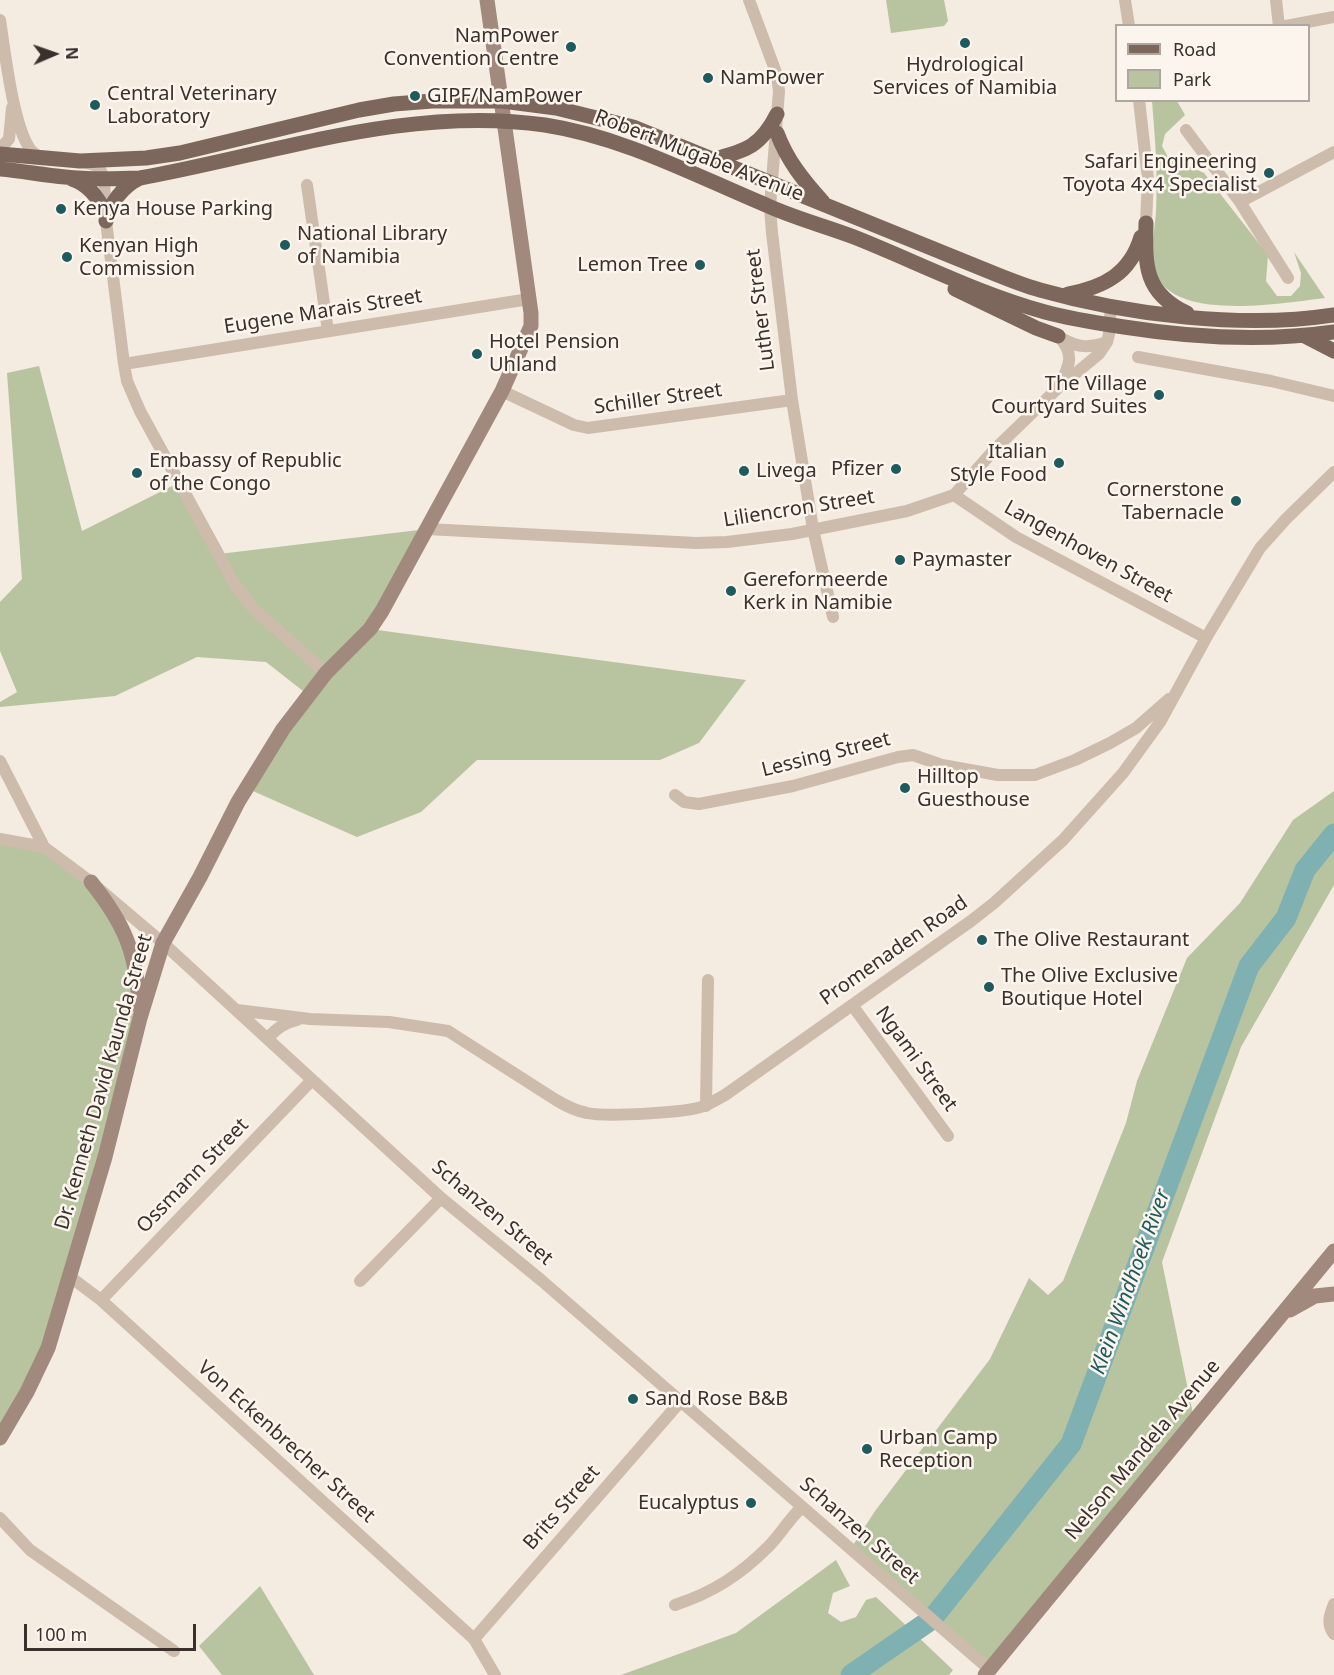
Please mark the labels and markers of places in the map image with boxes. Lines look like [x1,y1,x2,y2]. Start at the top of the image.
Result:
place label: NamPower Convention Centre [383,24,559,71]
marker: Hydrological Services of Namibia [958,36,972,50]
marker: NamPower Convention Centre [564,40,578,54]
place label: Hydrological Services of Namibia [873,53,1057,100]
place label: NamPower [720,66,824,90]
marker: NamPower [701,71,715,85]
place label: Central Veterinary Laboratory [107,82,277,129]
place label: GIPF/NamPower [427,84,582,108]
marker: GIPF/NamPower [408,89,422,103]
marker: Central Veterinary Laboratory [88,98,102,112]
place label: Safari Engineering Toyota 4x4 Specialist [1063,150,1257,197]
marker: Safari Engineering Toyota 4x4 Specialist [1262,166,1276,180]
place label: Kenya House Parking [73,197,273,221]
marker: Kenya House Parking [54,202,68,216]
place label: National Library of Namibia [297,222,447,269]
place label: Kenyan High Commission [79,234,199,281]
marker: National Library of Namibia [278,238,292,252]
marker: Kenyan High Commission [60,250,74,264]
place label: Lemon Tree [577,253,688,277]
marker: Lemon Tree [693,258,707,272]
place label: Hotel Pension Uhland [489,330,620,377]
marker: Hotel Pension Uhland [470,347,484,361]
place label: The Village Courtyard Suites [991,372,1147,419]
marker: The Village Courtyard Suites [1152,388,1166,402]
place label: Italian Style Food [950,440,1047,487]
place label: Embassy of Republic of the Congo [149,449,342,496]
marker: Italian Style Food [1052,456,1066,470]
place label: Pfizer [831,457,884,481]
place label: Livega [756,459,817,483]
marker: Pfizer [889,462,903,476]
marker: Livega [737,464,751,478]
marker: Embassy of Republic of the Congo [130,466,144,480]
place label: Cornerstone Tabernacle [1107,478,1224,525]
marker: Cornerstone Tabernacle [1229,494,1243,508]
place label: Paymaster [912,548,1012,572]
marker: Paymaster [893,553,907,567]
place label: Gereformeerde Kerk in Namibie [743,568,893,615]
marker: Gereformeerde Kerk in Namibie [724,584,738,598]
place label: Hilltop Guesthouse [917,765,1030,812]
marker: Hilltop Guesthouse [898,781,912,795]
place label: The Olive Restaurant [994,928,1189,952]
marker: The Olive Restaurant [975,933,989,947]
place label: The Olive Exclusive Boutique Hotel [1001,964,1178,1011]
marker: The Olive Exclusive Boutique Hotel [982,980,996,994]
place label: Sand Rose B&B [645,1387,788,1411]
marker: Sand Rose B&B [626,1392,640,1406]
place label: Urban Camp Reception [879,1426,998,1473]
marker: Urban Camp Reception [860,1442,874,1456]
place label: Eucalyptus [638,1491,739,1515]
marker: Eucalyptus [744,1496,758,1510]

